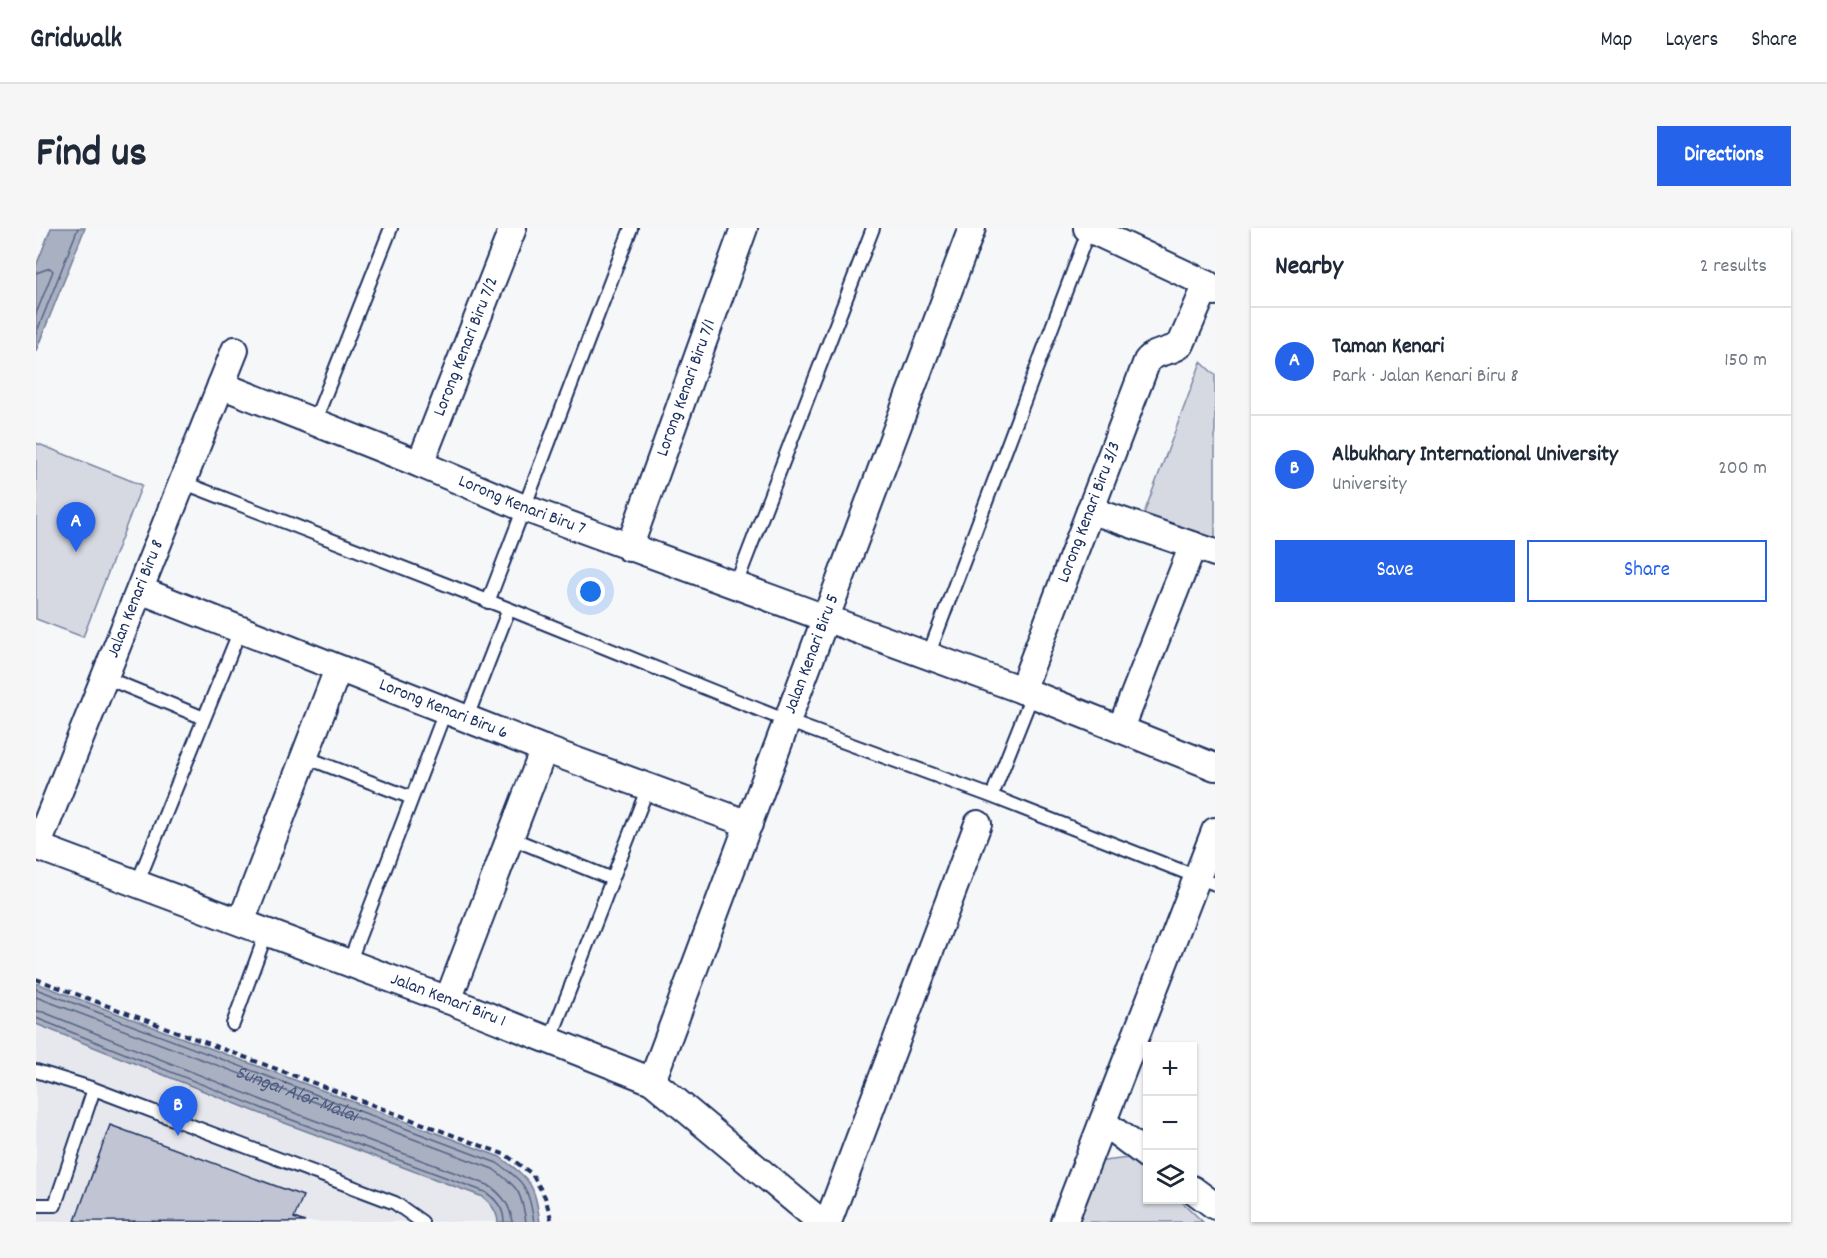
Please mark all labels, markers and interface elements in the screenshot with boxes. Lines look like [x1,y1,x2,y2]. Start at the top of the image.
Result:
text: Gridwalk [30,21,122,61]
text: Map [1601,26,1632,56]
text: Layers [1665,26,1718,56]
text: Share [1751,26,1797,56]
text: Find us [36,126,147,186]
button: Directions [1657,126,1791,186]
text: Nearby [1275,249,1343,286]
text: 2 results [1700,253,1767,281]
street label: Lorong Kenari Biru 7/2 [427,273,505,420]
street label: Lorong Kenari Biru 7/1 [650,316,723,460]
text: Taman Kenari [1332,332,1444,363]
text: A [1289,347,1300,375]
text: 150 m [1724,347,1767,375]
text: Park · Jalan Kenari Biru 8 [1332,363,1519,391]
street label: Lorong Kenari Biru 3/3 [1051,438,1128,587]
text: Albukhary International University [1332,440,1618,471]
text: B [1290,455,1299,483]
text: 200 m [1718,455,1767,483]
street label: Lorong Kenari Biru 7 [454,469,589,542]
text: University [1332,471,1407,499]
pin: A [56,502,96,552]
street label: Jalan Kenari Biru 8 [101,536,171,662]
button: Save [1275,540,1515,602]
button: Share [1527,540,1767,602]
your location [576,577,605,606]
street label: Jalan Kenari Biru 5 [778,591,846,717]
street label: Lorong Kenari Biru 6 [375,673,512,746]
street label: Jalan Kenari Biru 1 [387,967,509,1034]
map controls [1143,1042,1197,1204]
button: + [1143,1042,1197,1096]
water label: Sungai Alor Malai [231,1059,364,1132]
pin: B [158,1086,198,1136]
button: − [1143,1096,1197,1150]
button: layers [1143,1150,1197,1204]

